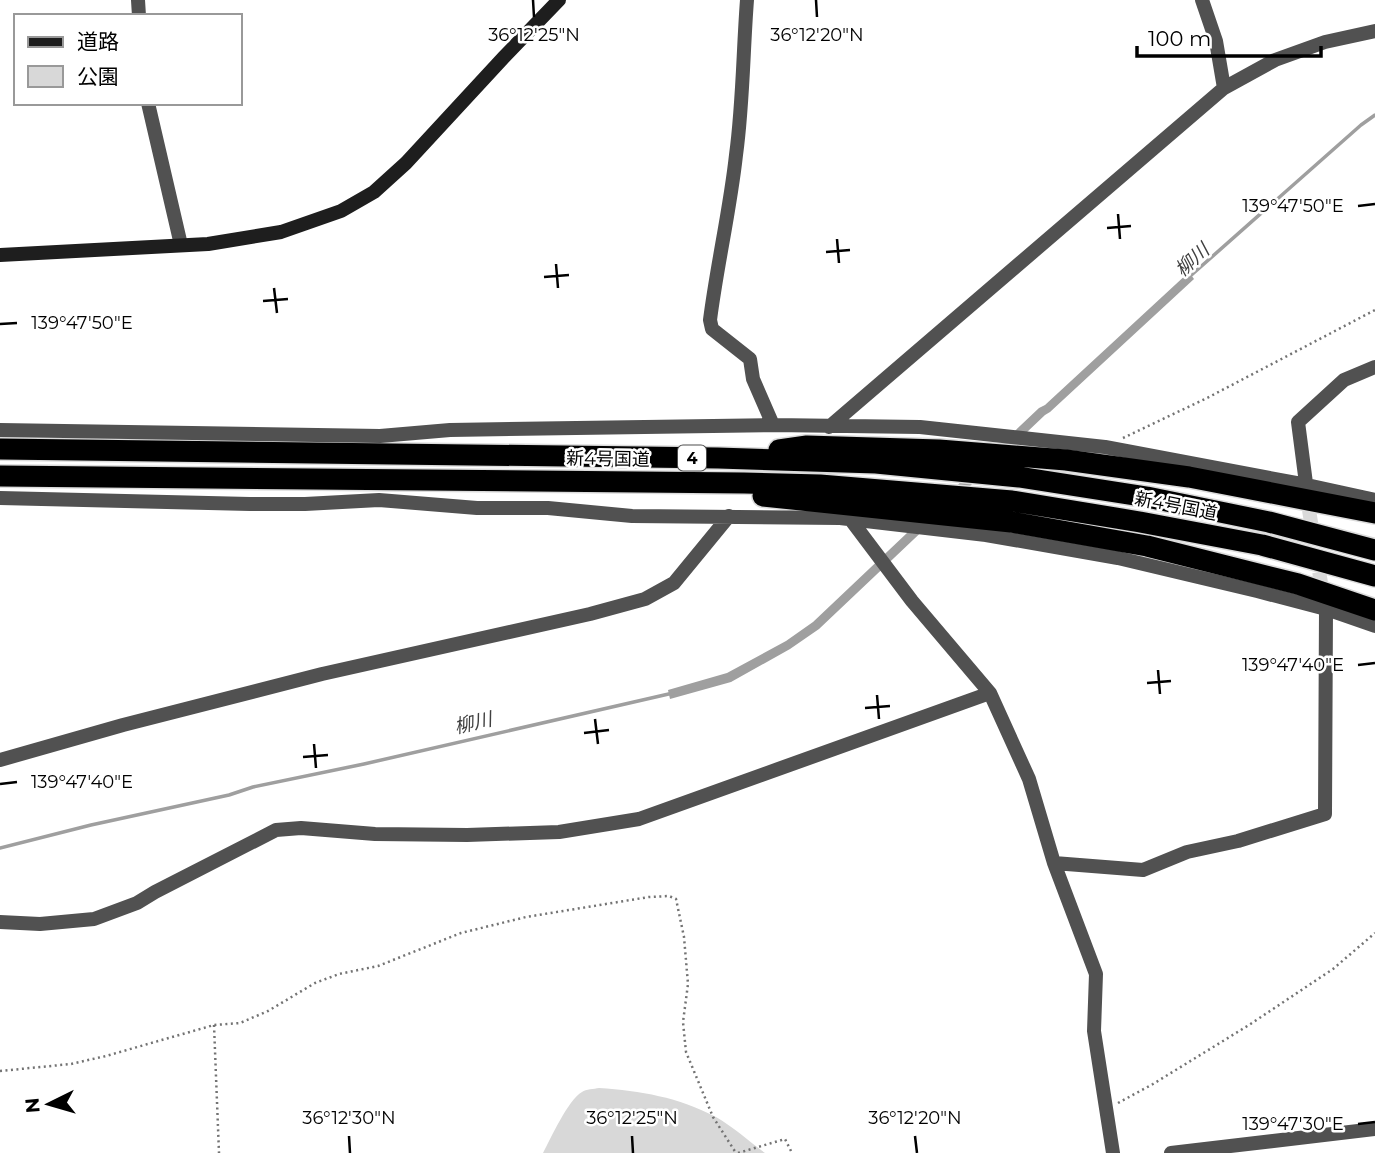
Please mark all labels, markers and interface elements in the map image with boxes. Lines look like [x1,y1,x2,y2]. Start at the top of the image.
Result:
legend [14,14,242,105]
scale bar [1137,14,1321,58]
text: 36°12'25"N [488,24,580,46]
text: 36°12'20"N [770,24,864,46]
text: 100 m [1148,26,1211,51]
text: 道路 [77,29,119,54]
text: 公園 [77,64,119,89]
text: 139°47'50"E [1242,195,1344,217]
water label: 柳川 [1170,237,1215,281]
text: 139°47'50"E [31,312,133,334]
road number: 4 [678,446,706,471]
street label: 新4号国道 [566,447,650,471]
street label: 新4号国道 [1133,487,1219,525]
text: 139°47'40"E [1242,654,1344,676]
water label: 柳川 [452,707,496,738]
text: 139°47'40"E [31,771,133,793]
north arrow [14,1069,84,1139]
text: N [20,1097,45,1114]
text: 36°12'30"N [302,1107,396,1129]
text: 36°12'25"N [586,1107,678,1129]
text: 36°12'20"N [868,1107,962,1129]
text: 139°47'30"E [1242,1113,1344,1135]

